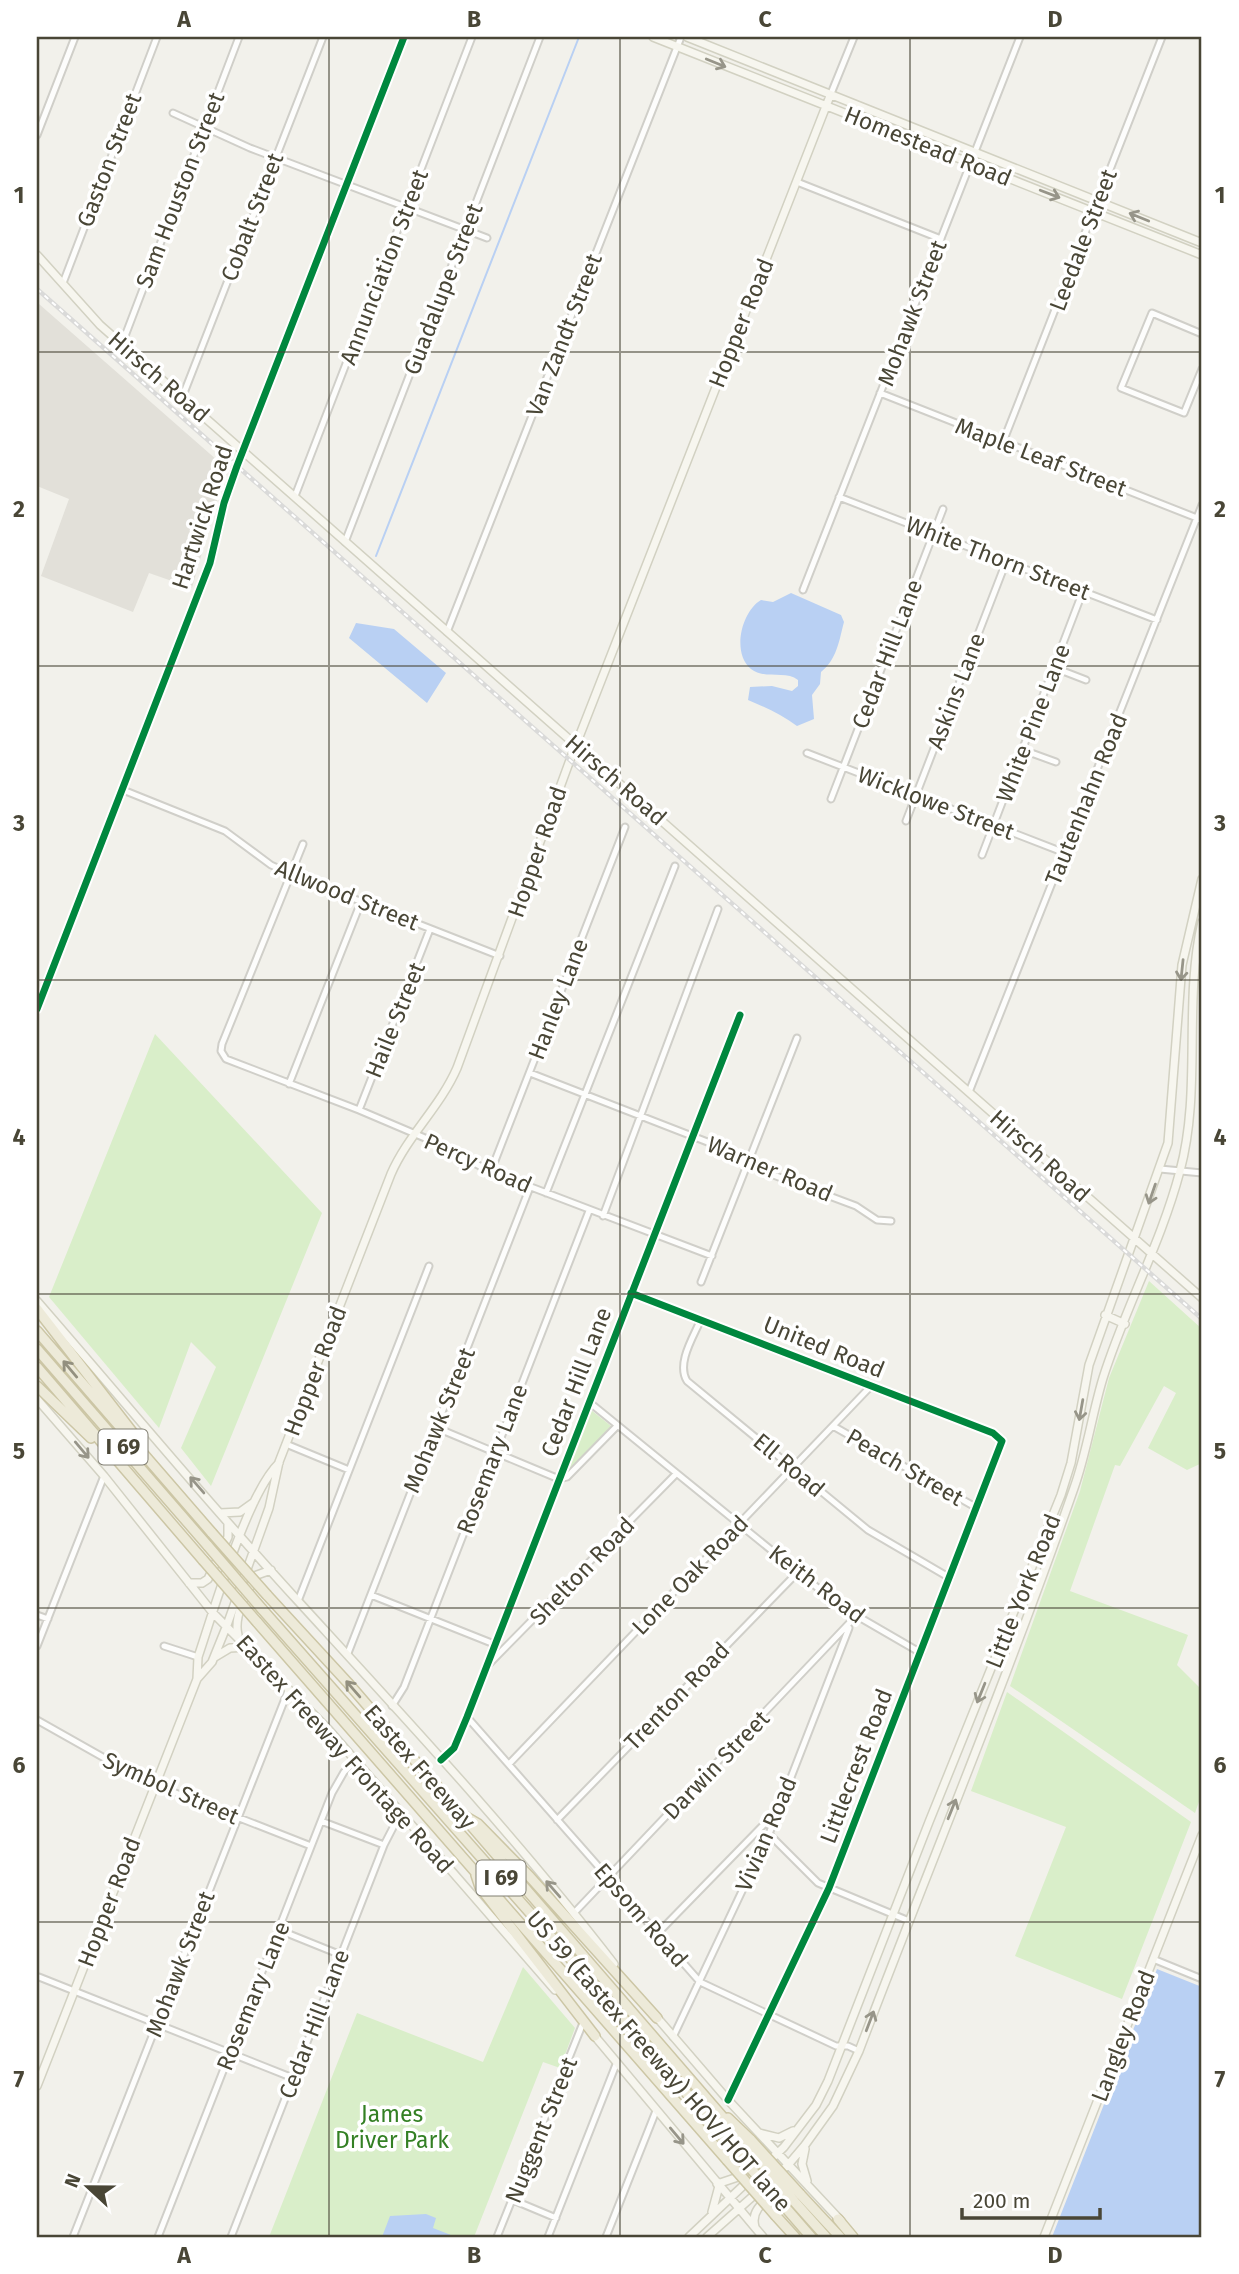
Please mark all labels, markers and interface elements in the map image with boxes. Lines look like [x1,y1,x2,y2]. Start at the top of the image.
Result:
text: A [176,5,191,33]
text: B [467,5,481,33]
text: C [758,5,772,33]
text: D [1048,5,1063,33]
one-way arrow [705,57,727,70]
street label: Sam Houston Street [130,88,230,292]
street label: Gaston Street [71,89,148,231]
street label: Homestead Road [840,100,1016,192]
street label: Cobalt Street [215,148,290,285]
street label: Leedale Street [1043,164,1123,315]
street label: Annunciation Street [334,165,434,369]
text: 1 [14,181,24,209]
text: 1 [1215,181,1225,209]
one-way arrow [1038,188,1060,201]
street label: Guadalupe Street [397,199,489,379]
one-way arrow [1129,209,1150,222]
street label: Mohawk Street [871,235,953,390]
street label: Van Zandt Street [520,249,608,420]
street label: Hopper Road [702,254,780,392]
street label: Hirsch Road [103,325,215,429]
street label: Maple Leaf Street [951,411,1131,503]
street label: Hartwick Road [165,441,239,593]
text: 2 [13,495,25,523]
text: 2 [1214,495,1226,523]
street label: White Thorn Street [902,510,1095,606]
street label: Cedar Hill Lane [846,575,928,733]
street label: Askins Lane [921,629,991,753]
street label: White Pine Lane [990,640,1076,806]
street label: Tautenhahn Road [1039,709,1133,889]
street label: Hirsch Road [560,728,672,832]
street label: Wicklowe Street [854,760,1019,846]
street label: Hopper Road [501,783,573,921]
text: 3 [12,809,25,837]
text: 3 [1213,809,1226,837]
street label: Allwood Street [271,853,423,937]
street label: Hanley Lane [522,934,594,1064]
street label: Haile Street [359,957,431,1082]
one-way arrow [1176,958,1189,981]
street label: Hirsch Road [984,1104,1096,1208]
text: 4 [13,1123,26,1151]
text: 4 [1214,1123,1227,1151]
street label: Percy Road [420,1127,536,1199]
street label: Warner Road [703,1130,837,1208]
one-way arrow [1145,1183,1157,1205]
street label: Hopper Road [277,1302,353,1440]
street label: Cedar Hill Lane [535,1303,617,1461]
street label: United Road [759,1310,889,1384]
street label: Mohawk Street [397,1343,481,1497]
one-way arrow [62,1360,78,1378]
street label: Rosemary Lane [451,1380,533,1538]
one-way arrow [1074,1398,1088,1421]
street label: Peach Street [842,1422,969,1512]
street label: Ell Road [748,1427,830,1503]
road number: I 69 [99,1430,148,1464]
text: 5 [13,1437,25,1465]
text: 5 [1214,1437,1226,1465]
one-way arrow [74,1441,90,1459]
one-way arrow [189,1476,205,1494]
street label: Lone Oak Road [626,1509,754,1641]
street label: Little York Road [979,1510,1067,1672]
street label: Shelton Road [524,1511,640,1631]
street label: Keith Road [763,1539,871,1629]
street label: Eastex Freeway Frontage Road [231,1629,459,1879]
street label: Trenton Road [619,1636,735,1756]
one-way arrow [345,1680,361,1698]
one-way arrow [974,1682,987,1703]
street label: Littlecrest Road [814,1685,898,1847]
street label: Eastex Freeway [358,1699,482,1835]
street label: Darwin Street [657,1704,776,1825]
street label: Symbol Street [99,1746,244,1831]
text: 6 [13,1751,26,1779]
text: 6 [1214,1751,1227,1779]
street label: Vivian Road [729,1772,803,1896]
one-way arrow [946,1799,959,1820]
street label: Hopper Road [71,1833,147,1971]
street label: Epsom Road [588,1857,694,1973]
road number: I 69 [476,1860,526,1896]
one-way arrow [545,1880,561,1898]
street label: Mohawk Street [139,1886,221,2041]
street label: US 59 (Eastex Freeway) HOV/HOT lane [521,1905,797,2217]
street label: Rosemary Lane [210,1917,296,2075]
street label: Cedar Hill Lane [273,1945,355,2103]
street label: Langley Road [1085,1966,1161,2106]
one-way arrow [865,2011,878,2033]
street label: Nuggent Street [499,2052,583,2207]
text: 7 [14,2065,25,2093]
text: 7 [1215,2065,1226,2093]
park label: James Driver Park [335,2100,449,2154]
one-way arrow [669,2126,685,2144]
north arrow [52,2152,122,2222]
text: N [60,2171,86,2191]
scale bar [962,2176,1101,2220]
text: 200 m [973,2188,1030,2214]
text: A [176,2241,191,2269]
text: B [467,2241,481,2269]
text: C [758,2241,772,2269]
text: D [1048,2241,1063,2269]

